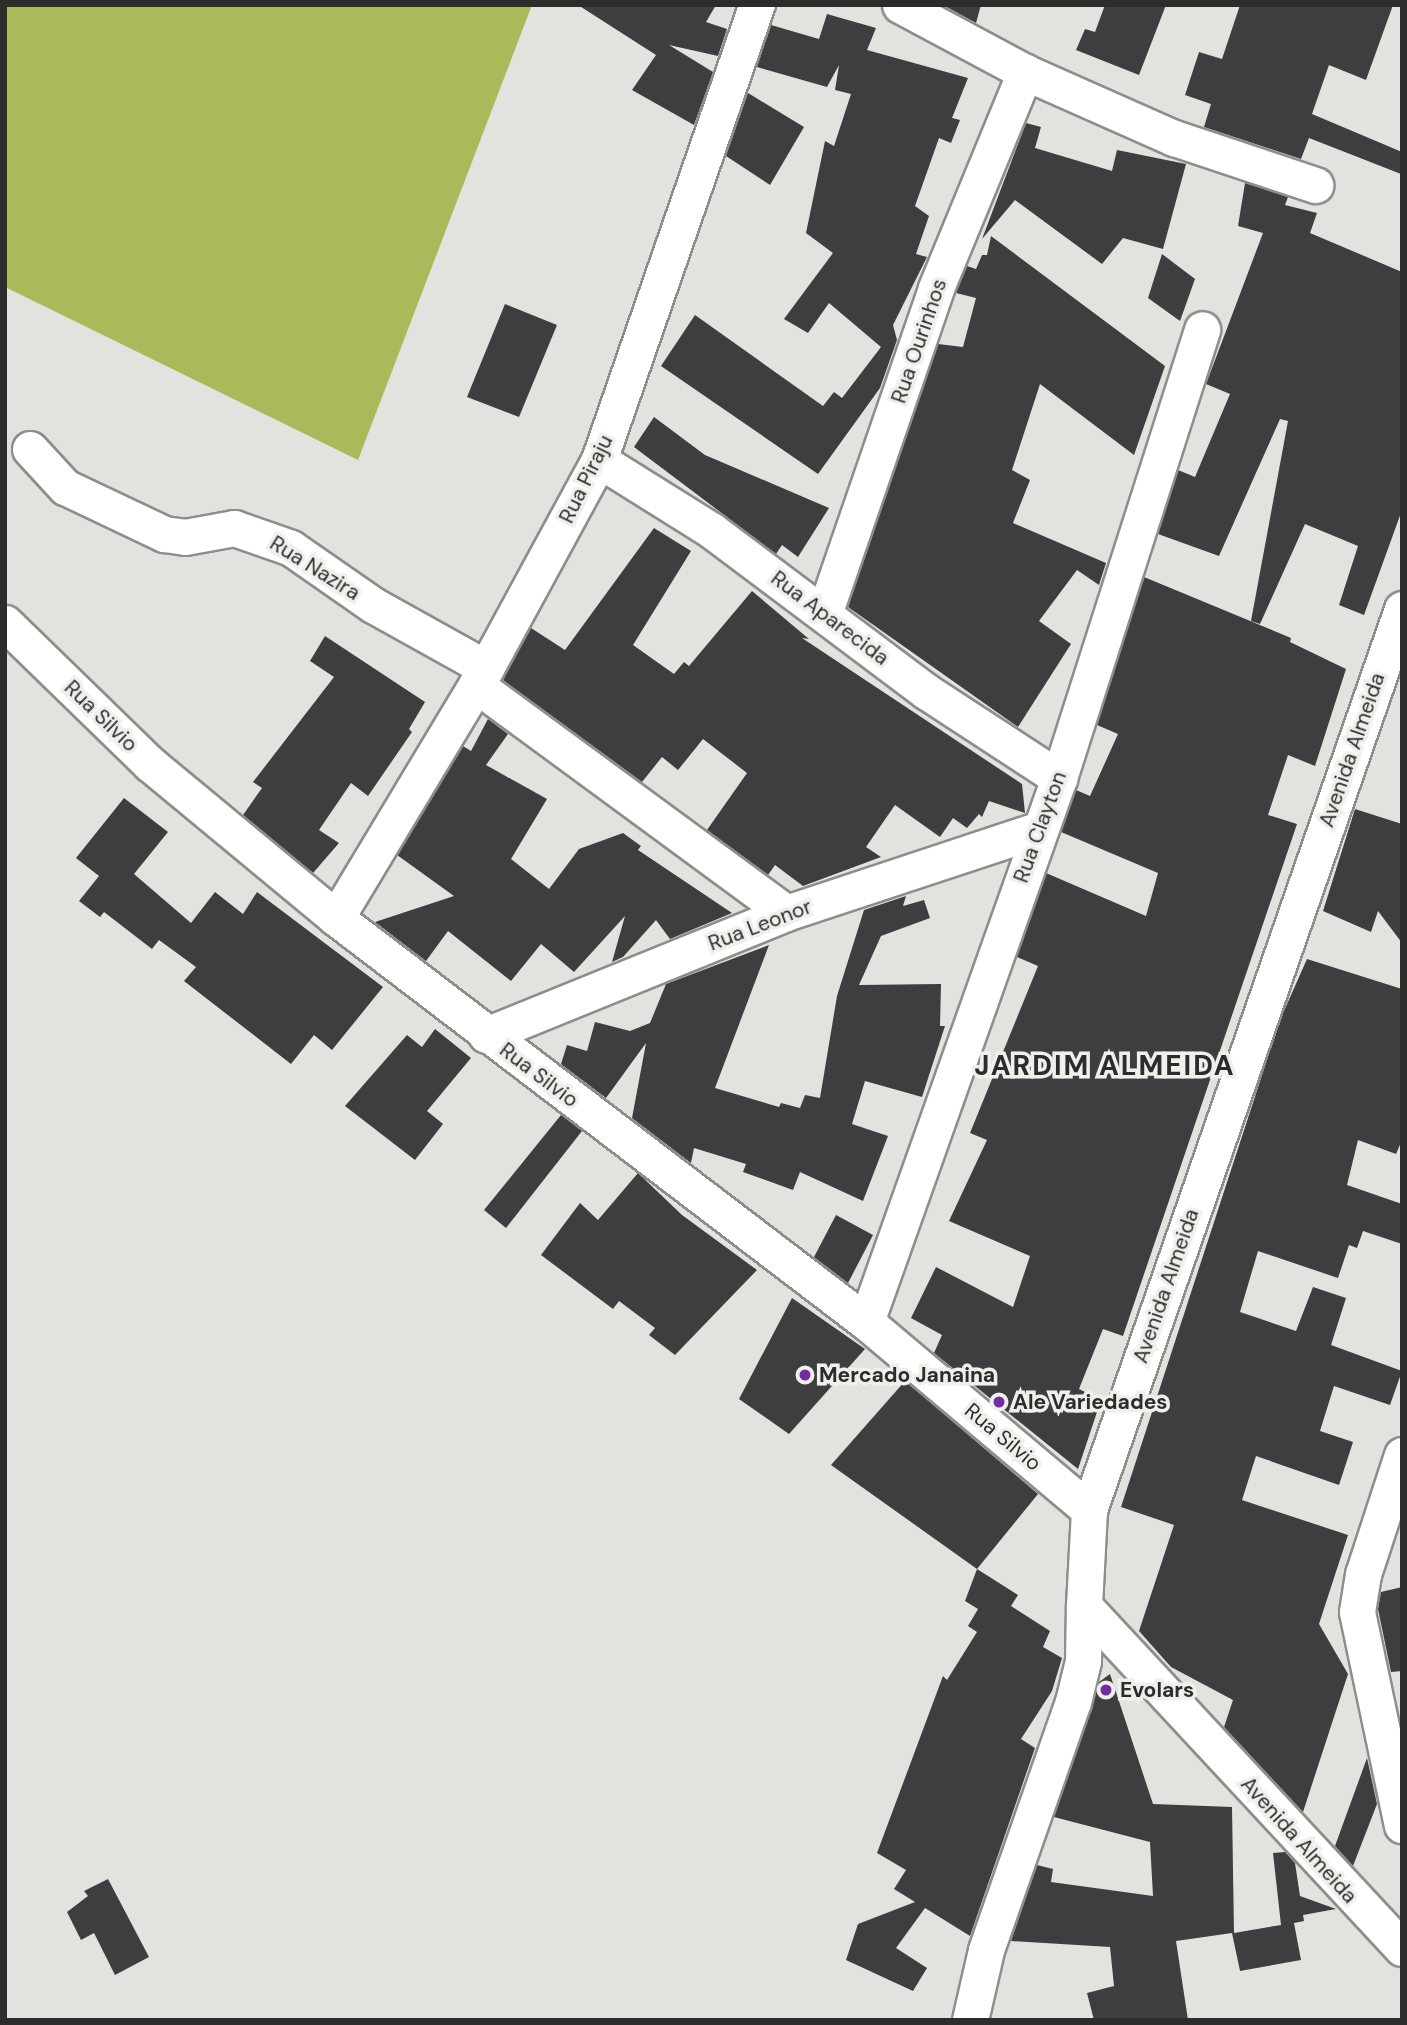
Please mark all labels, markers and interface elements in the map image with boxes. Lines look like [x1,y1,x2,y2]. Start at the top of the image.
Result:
street label: Rua Ourinhos [886,276,952,406]
street label: Rua Piraju [554,431,618,527]
street label: Rua Nazira [265,530,365,606]
street label: Rua Aparecida [766,566,894,670]
street label: Avenida Almeida [1314,670,1390,830]
street label: Rua Silvio [59,675,143,757]
street label: Rua Clayton [1008,768,1072,886]
street label: Rua Leonor [705,894,815,956]
street label: Rua Silvio [495,1037,583,1113]
district label: JARDIM ALMEIDA [976,1049,1234,1083]
street label: Avenida Almeida [1128,1206,1204,1366]
place label: Mercado Janaina [819,1362,995,1388]
marker: Mercado Janaina [797,1367,813,1383]
place label: Ale Variedades [1013,1389,1167,1415]
marker: Ale Variedades [991,1394,1007,1410]
street label: Rua Silvio [960,1398,1046,1476]
place label: Evolars [1120,1677,1194,1703]
marker: Evolars [1098,1682,1114,1698]
street label: Avenida Almeida [1236,1772,1362,1908]

